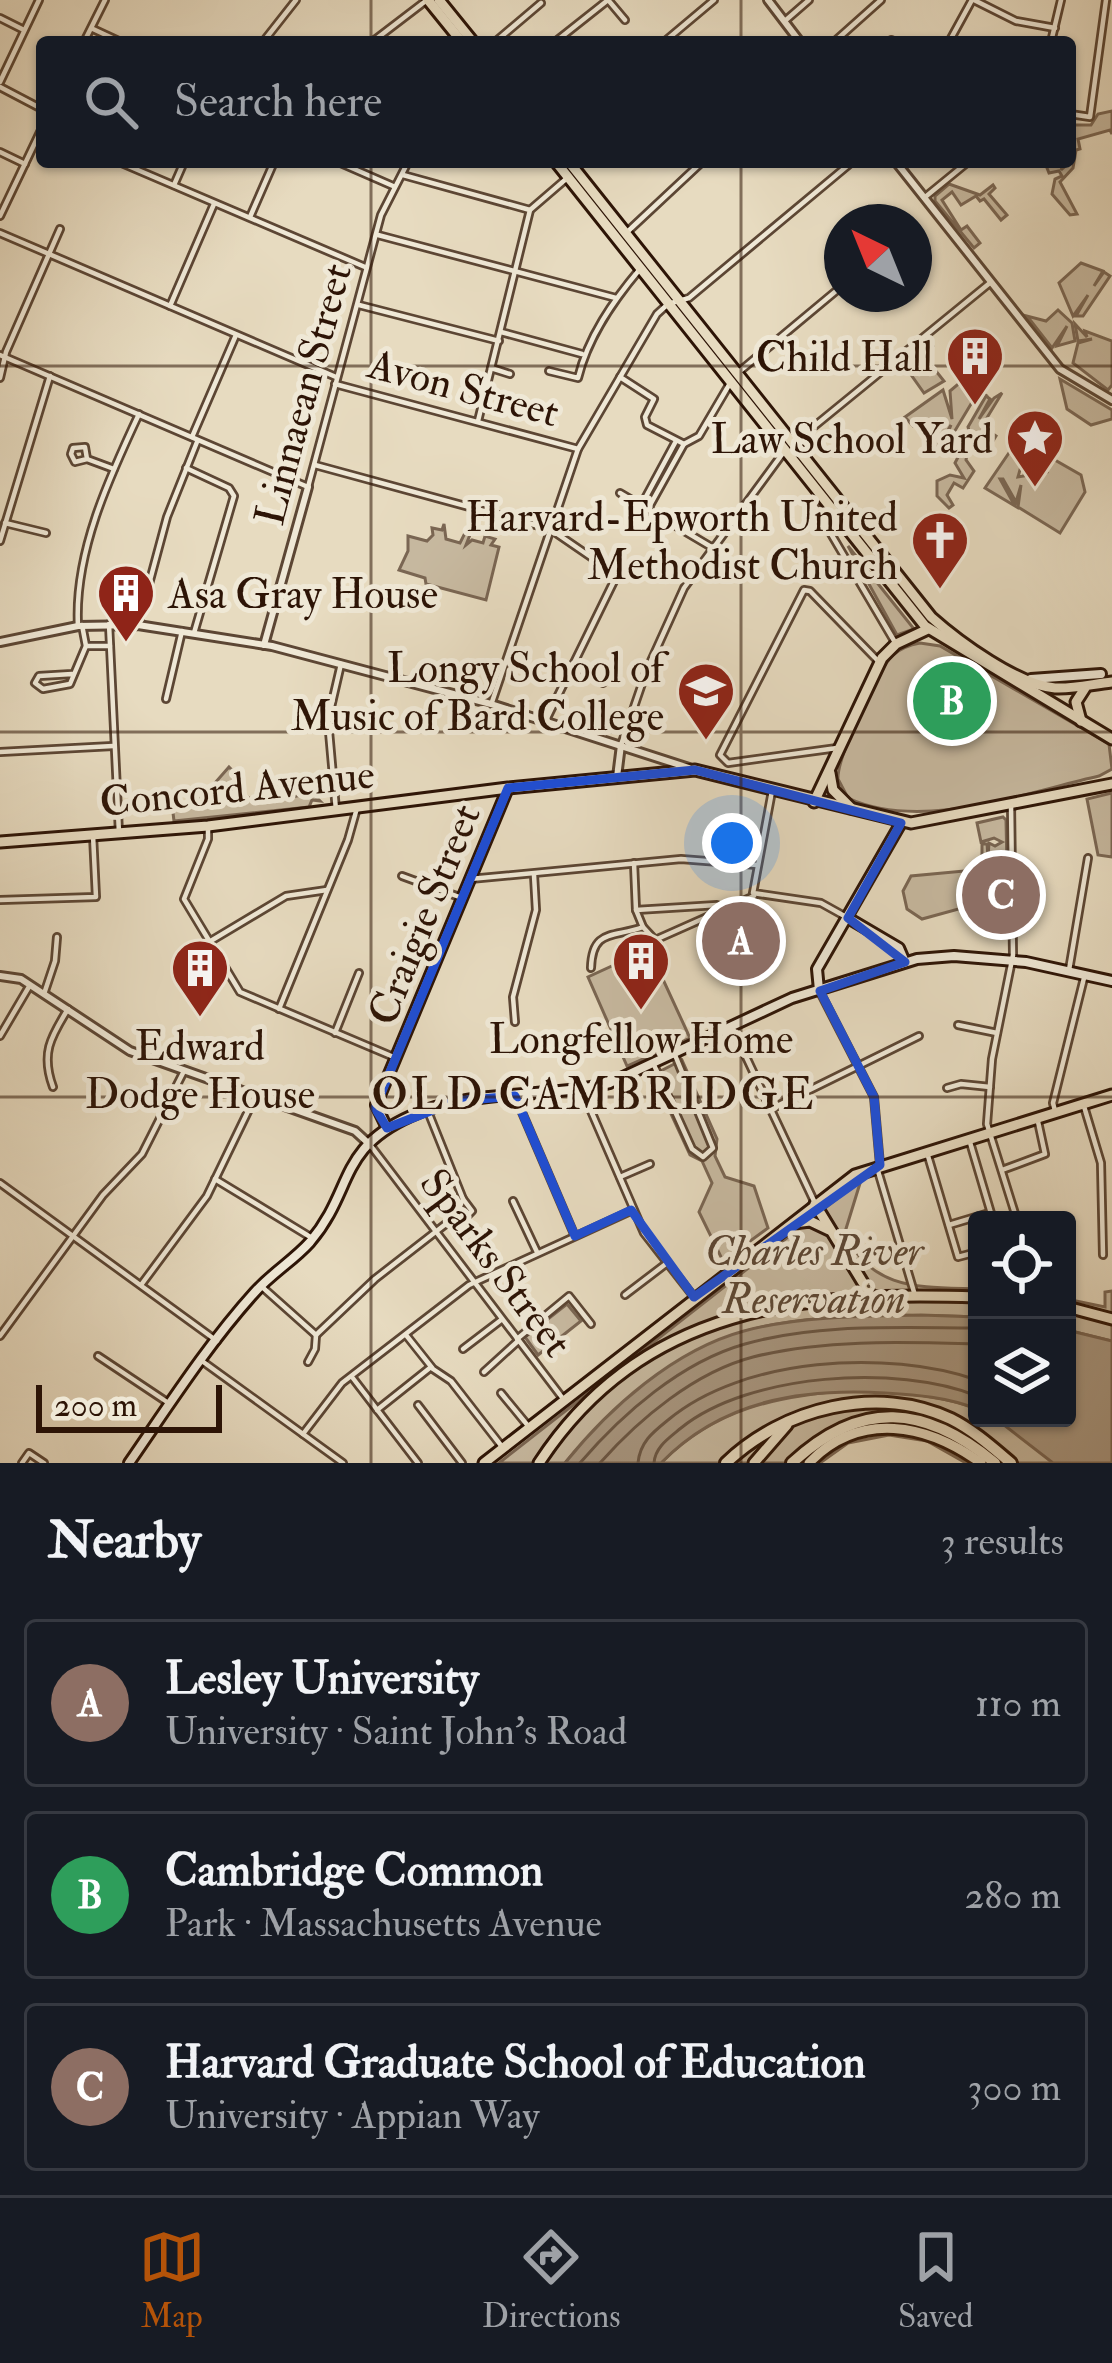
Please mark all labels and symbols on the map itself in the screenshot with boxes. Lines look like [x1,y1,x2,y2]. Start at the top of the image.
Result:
north arrow [824,204,932,312]
street label: Linnaean Street [244,258,364,531]
building icon: Child Hall [944,325,1006,407]
place label: Child Hall [756,332,933,384]
street label: Avon Street [361,338,565,439]
place icon: Law School Yard [1004,407,1066,489]
place label: Law School Yard [710,414,993,466]
place label: Harvard-Epworth United Methodist Church [465,492,898,592]
church icon: Harvard-Epworth United Methodist Church [909,509,971,591]
building icon: Asa Gray House [95,562,157,644]
place label: Asa Gray House [167,569,438,621]
place label: Longy School of Music of Bard College [291,643,670,743]
pin: B [913,656,991,746]
school or university icon: Longy School of Music of Bard College [675,660,737,742]
street label: Concord Avenue [97,749,377,829]
street label: Craigie Street [357,797,493,1033]
your location [702,813,762,873]
pin: C [962,850,1040,940]
pin: A [702,896,780,986]
building icon: Longfellow Home [610,930,672,1012]
building icon: Edward Dodge House [169,937,231,1019]
place label: Longfellow Home [489,1014,793,1066]
place label: Edward Dodge House [85,1021,315,1121]
district label: OLD CAMBRIDGE [371,1067,817,1123]
street label: Sparks Street [408,1159,583,1367]
park label: Charles River Reservation [705,1226,925,1326]
scale bar [36,1379,222,1432]

